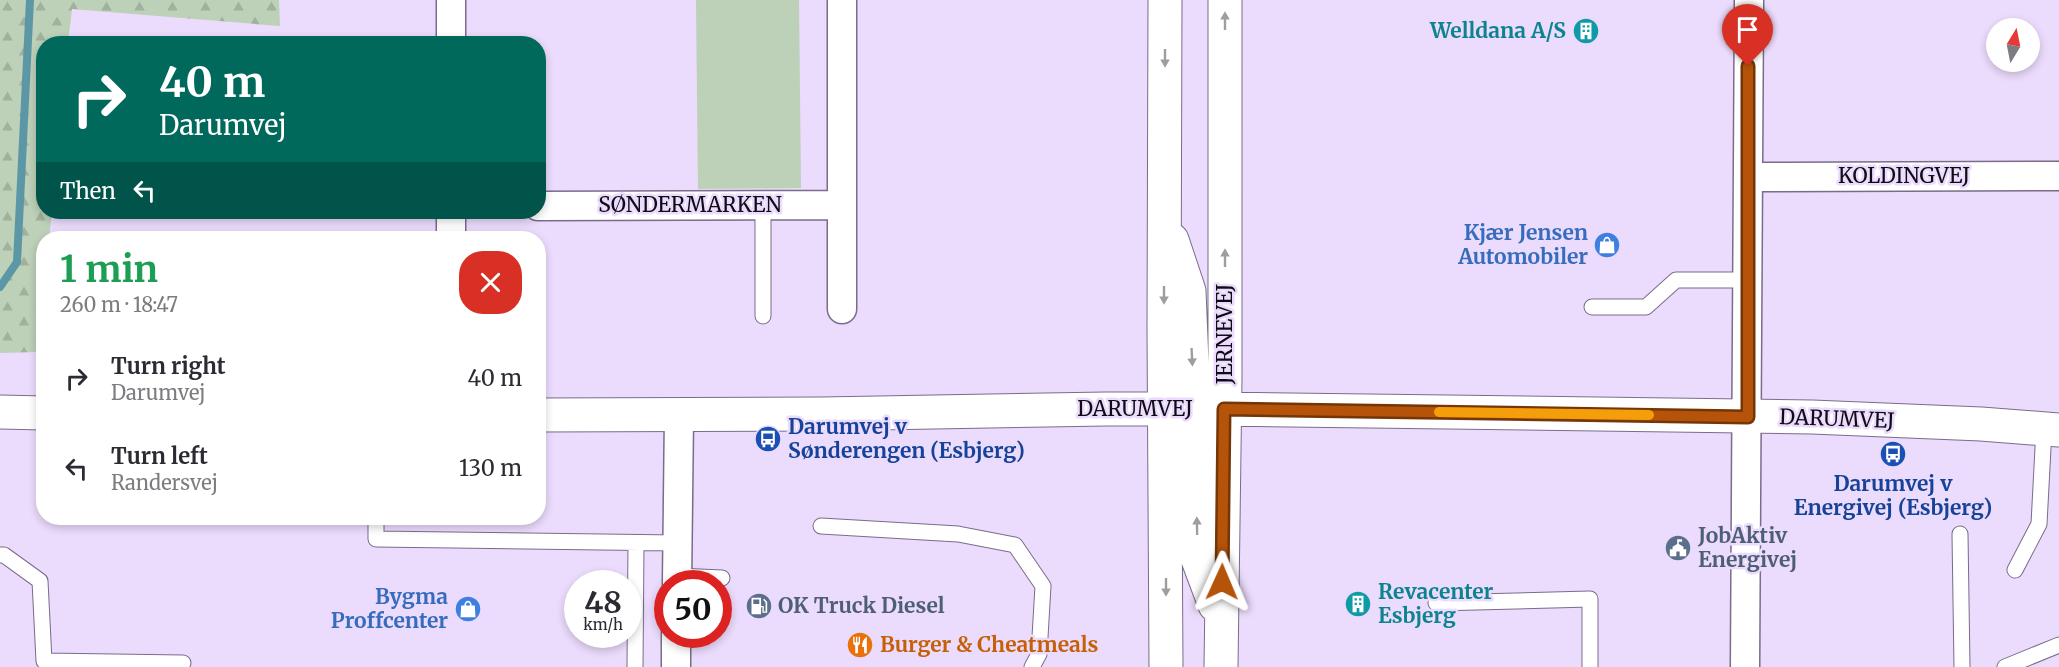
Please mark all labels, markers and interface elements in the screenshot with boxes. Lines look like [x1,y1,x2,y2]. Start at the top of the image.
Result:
pin [1722,4,1773,66]
one-way arrow [1220,11,1230,30]
icon: arrive [1731,13,1764,46]
building icon: Welldana A/S [1571,16,1601,46]
place label: Welldana A/S [1429,17,1566,44]
north arrow [1986,18,2040,72]
map controls [1986,18,2040,72]
one-way arrow [1160,49,1170,68]
text: 40 m [159,56,265,108]
icon: right [60,60,138,138]
text: Darumvej [159,108,287,142]
street label: KOLDINGVEJ [1838,162,1970,189]
icon: left [128,174,161,207]
text: Then [60,177,116,205]
street label: SØNDERMARKEN [598,191,782,218]
place label: Kjær Jensen Automobiler [1457,219,1588,270]
shop icon: Kjær Jensen Automobiler [1592,230,1622,260]
text: 1 min [60,247,158,292]
one-way arrow [1220,248,1230,267]
button: close [459,251,522,314]
street label: JERNEVEJ [1211,284,1238,385]
one-way arrow [1159,286,1169,305]
text: 260 m · 18:47 [60,292,178,317]
one-way arrow [1187,347,1196,366]
text: Turn right [111,352,225,380]
icon: right [60,362,93,395]
text: 40 m [467,364,522,392]
text: Darumvej [111,380,206,405]
street label: DARUMVEJ [1077,395,1193,422]
street label: DARUMVEJ [1779,403,1895,434]
place label: Darumvej v Sønderengen (Esbjerg) [788,413,1025,464]
bus stop icon: Darumvej v Sønderengen (Esbjerg) [753,424,783,454]
bus stop icon: Darumvej v Energivej (Esbjerg) [1878,439,1908,469]
text: Turn left [111,442,208,470]
icon: left [60,452,93,485]
text: 130 m [459,454,522,482]
text: Randersvej [111,470,218,495]
place label: Darumvej v Energivej (Esbjerg) [1794,470,1992,521]
one-way arrow [1192,517,1202,536]
place label: JobAktiv Energivej [1697,522,1797,573]
public building icon: JobAktiv Energivej [1663,533,1693,563]
position arrow [1190,550,1254,614]
speed limit sign: 50 [654,570,732,648]
one-way arrow [1161,577,1170,596]
place label: Revacenter Esbjerg [1378,578,1494,629]
place label: Bygma Proffcenter [331,583,448,634]
text: 48 [584,583,622,621]
building icon: Revacenter Esbjerg [1343,589,1373,619]
fuel station icon: OK Truck Diesel [744,591,774,621]
place label: OK Truck Diesel [778,592,945,619]
shop icon: Bygma Proffcenter [453,594,483,624]
text: km/h [583,615,623,634]
restaurant icon: Burger & Cheatmeals [845,630,875,660]
place label: Burger & Cheatmeals [880,631,1099,658]

